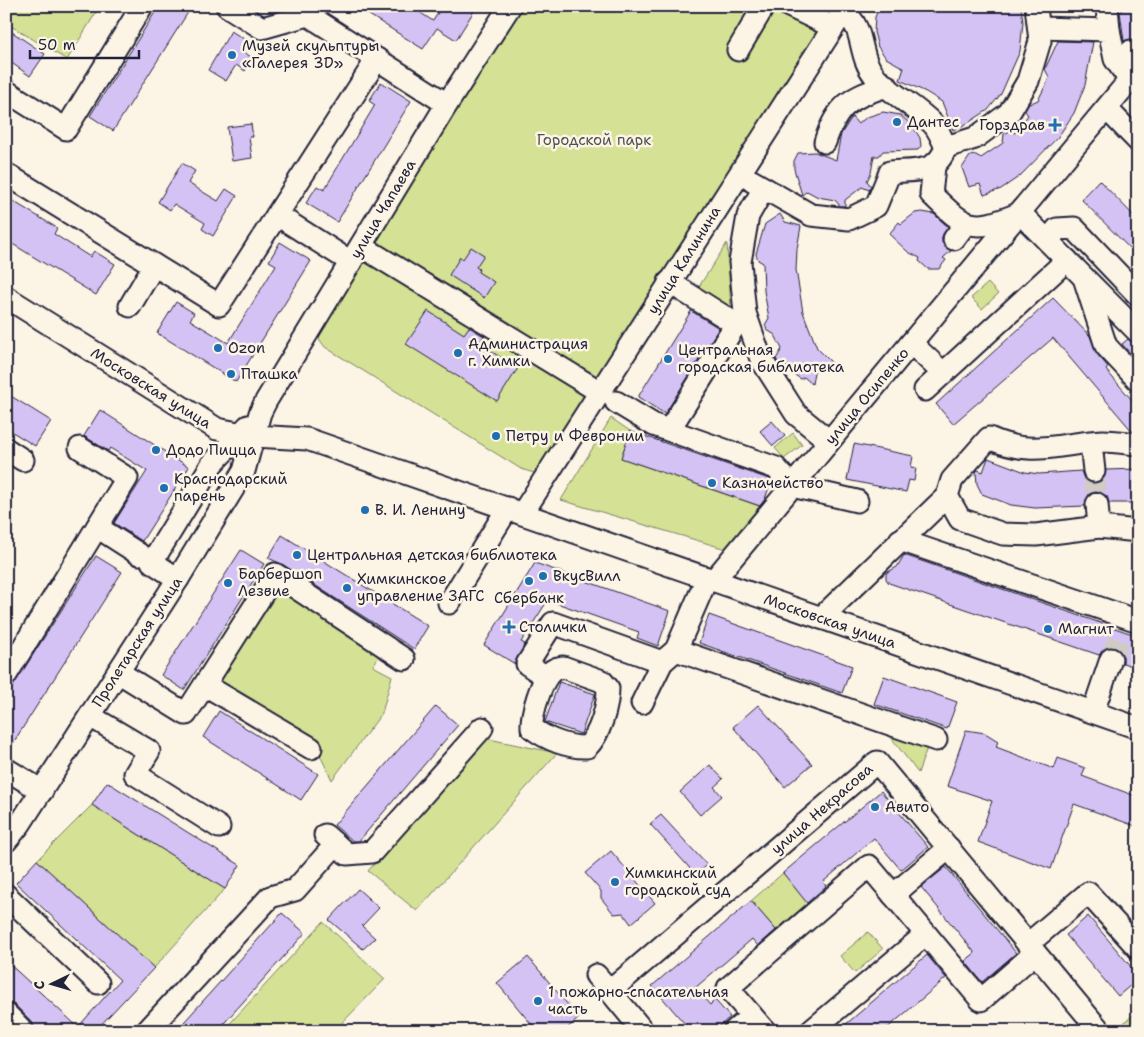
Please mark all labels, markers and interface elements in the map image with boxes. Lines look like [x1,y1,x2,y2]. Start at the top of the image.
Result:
scale bar [30,28,139,60]
text: 50 m [38,35,76,55]
place label: Музей скульптуры «Галерея 3D» [242,36,379,73]
marker: Музей скульптуры «Галерея 3D» [226,49,238,61]
place label: Дантес [907,112,959,132]
place label: Горздрав [979,115,1045,135]
marker: Дантес [891,116,903,128]
marker: Горздрав [1049,119,1061,131]
park label: Городской парк [537,130,651,150]
street label: улица Чапаева [346,155,421,262]
street label: улица Калинина [643,202,726,318]
place label: Администрация г. Химки [468,334,588,371]
place label: Ozon [228,338,265,358]
place label: Центральная городская библиотека [678,340,845,377]
marker: Ozon [212,342,224,354]
street label: Московская улица [87,343,216,434]
street label: улица Осипенко [821,343,913,449]
marker: Администрация г. Химки [452,347,464,359]
marker: Центральная городская библиотека [662,353,674,365]
place label: Пташка [241,364,298,384]
marker: Пташка [225,368,237,380]
place label: Петру и Февронии [506,426,644,446]
marker: Петру и Февронии [490,430,502,442]
place label: Додо Пицца [166,440,257,460]
marker: Додо Пицца [150,444,162,456]
place label: Краснодарский парень [174,469,287,506]
place label: Казначейство [722,473,824,493]
marker: Казначейство [706,477,718,489]
marker: Краснодарский парень [158,482,170,494]
place label: В. И. Ленину [375,500,466,520]
marker: В. И. Ленину [359,504,371,516]
place label: Центральная детская библиотека [307,545,557,565]
marker: Центральная детская библиотека [291,549,303,561]
place label: Барбершоп Лезвие [238,564,322,601]
place label: ВкусВилл [553,566,621,586]
place label: Химкинское управление ЗАГС [357,569,484,606]
marker: ВкусВилл [537,570,549,582]
street label: Пролетарская улица [87,572,187,711]
marker: Сбербанк [523,575,535,587]
marker: Барбершоп Лезвие [222,577,234,589]
marker: Химкинское управление ЗАГС [341,582,353,594]
place label: Сбербанк [494,588,564,608]
street label: Московская улица [761,589,899,653]
place label: Столички [519,617,587,637]
place label: Магнит [1058,619,1114,639]
marker: Столички [503,621,515,633]
marker: Магнит [1042,623,1054,635]
street label: улица Некрасова [767,759,878,859]
place label: Авито [885,797,929,817]
marker: Авито [869,801,881,813]
place label: Химкинский городской суд [625,863,731,900]
marker: Химкинский городской суд [609,876,621,888]
north arrow [28,960,78,1010]
text: С [30,980,48,990]
place label: 1 пожарно-спасательная часть [548,982,729,1019]
marker: 1 пожарно-спасательная часть [532,995,544,1007]

